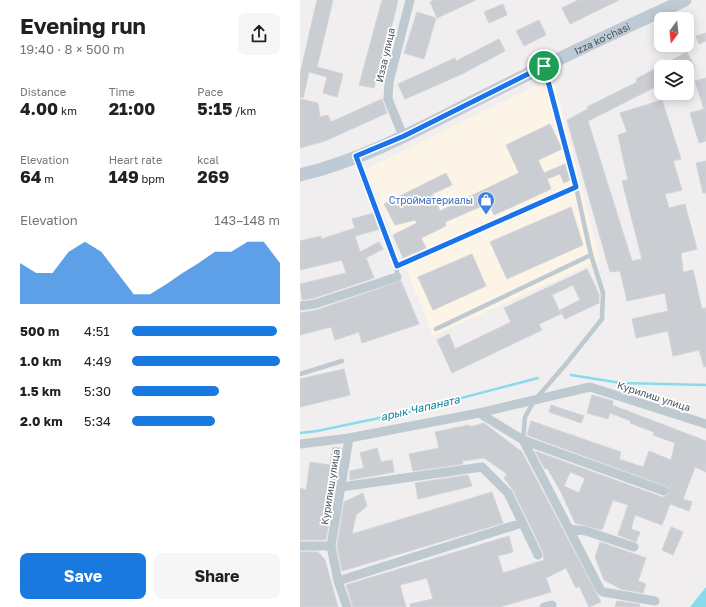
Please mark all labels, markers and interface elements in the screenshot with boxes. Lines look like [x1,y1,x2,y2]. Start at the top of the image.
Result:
text: Evening run [20,12,146,39]
north arrow [654,12,694,52]
map controls [654,12,694,100]
button: share [238,13,280,55]
street label: Izza ko'chasi [572,20,632,57]
street label: Изза улица [373,27,397,83]
text: 19:40 · 8 × 500 m [20,41,124,57]
pin [527,49,561,83]
icon: arrive [533,55,555,77]
button: layers [654,60,694,100]
text: Distance [20,85,66,98]
text: Time [109,85,135,98]
text: Pace [197,85,223,98]
text: 4.00 [20,98,58,119]
text: 21:00 [109,98,155,119]
text: 5:15 [197,98,232,119]
text: km [58,104,77,117]
text: /km [232,104,256,117]
text: Elevation [20,153,69,166]
text: Heart rate [109,153,162,166]
text: kcal [197,153,219,166]
text: 64 [20,166,41,187]
text: 149 [109,166,139,187]
text: 269 [197,166,229,187]
text: m [41,172,54,185]
text: bpm [139,172,165,185]
shop icon: Стройматериалы [476,190,496,215]
place label: Стройматериалы [389,194,473,206]
text: Elevation [20,212,78,228]
text: 143–148 m [214,212,280,228]
text: 500 m [20,323,59,339]
text: 4:51 [84,323,110,339]
text: 1.0 km [20,353,61,369]
text: 4:49 [84,353,112,369]
street label: Курилиш улица [616,379,692,413]
text: 1.5 km [20,383,61,399]
text: 5:30 [84,383,111,399]
water label: арык Чапаната [379,392,462,424]
text: 2.0 km [20,413,63,429]
text: 5:34 [84,413,111,429]
street label: Курилиш улица [318,448,342,526]
button: Save [20,553,146,599]
button: Share [154,553,280,599]

